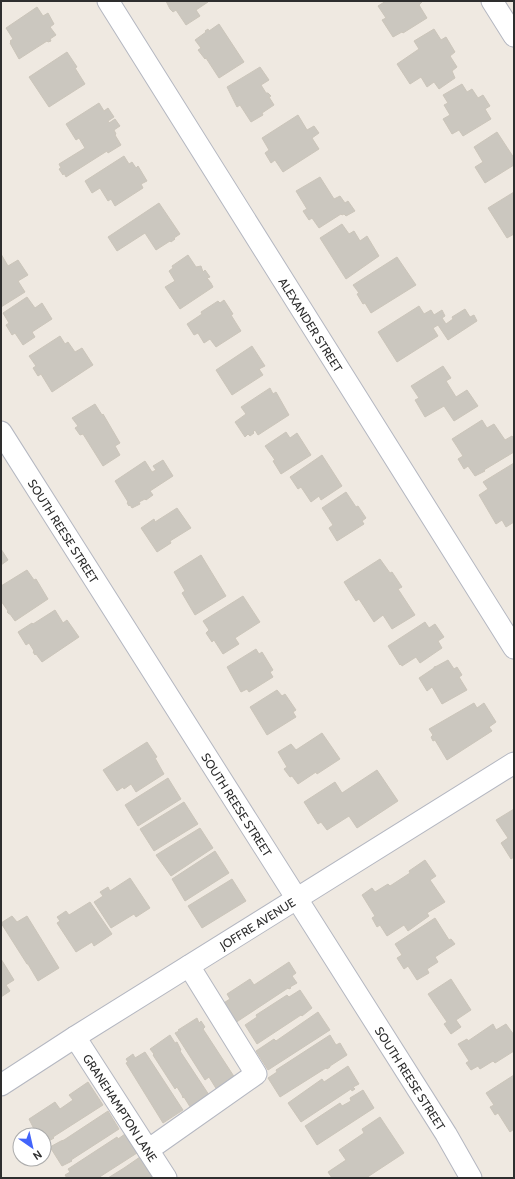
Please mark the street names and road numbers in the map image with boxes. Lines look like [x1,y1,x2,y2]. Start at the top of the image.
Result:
street label: ALEXANDER STREET [276,275,347,375]
street label: SOUTH REESE STREET [25,476,102,586]
street label: SOUTH REESE STREET [199,750,276,860]
street label: JOFFRE AVENUE [216,894,298,953]
street label: SOUTH REESE STREET [372,1023,449,1133]
street label: GRANEHAMPTON LANE [80,1051,161,1165]

